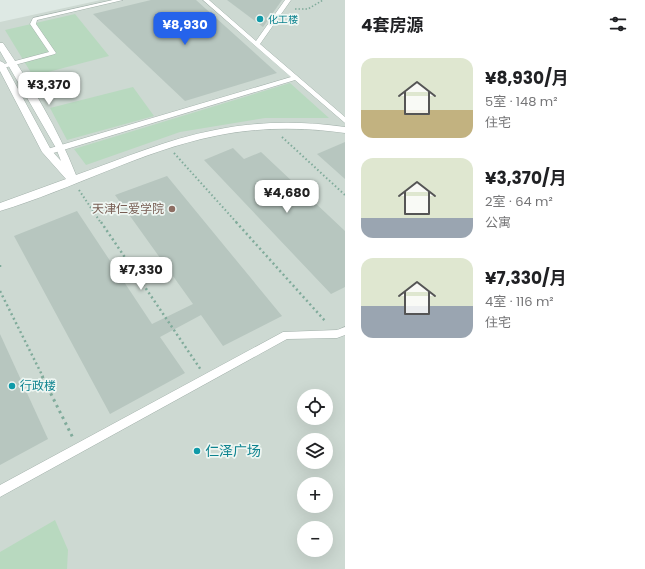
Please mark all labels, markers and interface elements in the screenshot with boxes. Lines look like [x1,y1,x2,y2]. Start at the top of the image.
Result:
pin: ¥8,930 [152,12,218,46]
place label: 化工楼 [268,12,298,27]
text: 4套房源 [361,13,424,37]
icon: filters [607,13,629,35]
marker: 化工楼 [255,14,265,24]
text: ¥8,930 [162,15,208,34]
text: ¥8,930/月 [485,66,569,90]
pin: ¥3,370 [16,72,82,106]
icon: home [393,74,441,122]
text: ¥3,370 [27,75,71,94]
text: 5室 · 148 m² [485,92,558,111]
text: 住宅 [485,113,511,132]
text: ¥3,370/月 [485,166,567,190]
icon: home [393,174,441,222]
pin: ¥4,680 [254,180,320,214]
text: ¥4,680 [264,183,310,202]
text: 2室 · 64 m² [485,192,553,211]
place label: 天津仁爱学院 [92,200,164,217]
marker: 天津仁爱学院 [167,204,177,214]
text: 公寓 [485,213,511,232]
pin: ¥7,330 [108,257,174,291]
text: ¥7,330 [119,260,163,279]
text: ¥7,330/月 [485,266,567,290]
icon: home [393,274,441,322]
text: 4室 · 116 m² [485,292,554,311]
text: 住宅 [485,313,511,332]
place label: 行政楼 [20,377,56,394]
marker: 行政楼 [7,381,17,391]
map controls [297,389,333,557]
button: locate [297,389,333,425]
button: layers [297,433,333,469]
place label: 仁泽广场 [205,441,261,461]
marker: 仁泽广场 [192,446,202,456]
button: + [297,477,333,513]
button: − [297,521,333,557]

